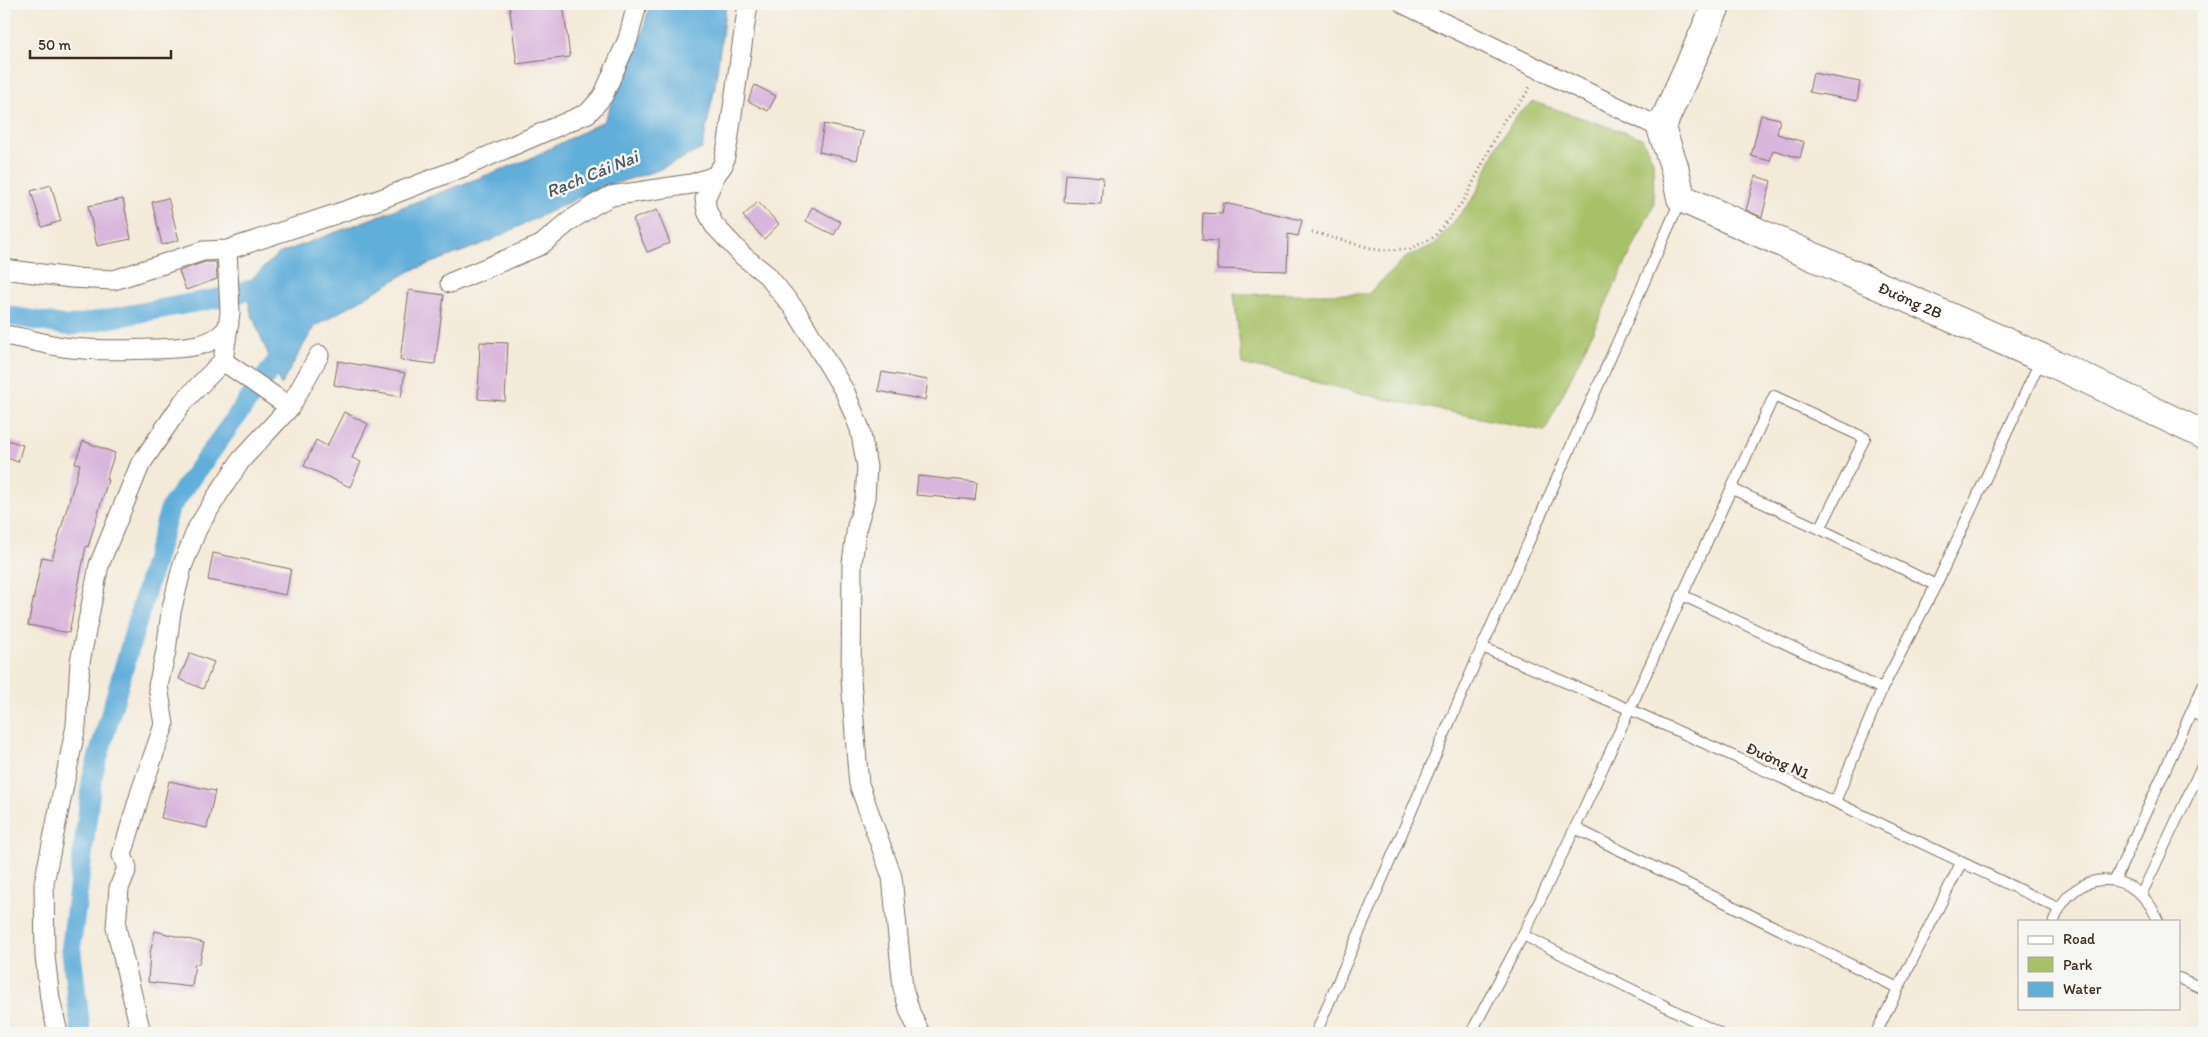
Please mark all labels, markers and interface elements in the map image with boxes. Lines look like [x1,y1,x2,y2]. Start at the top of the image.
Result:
scale bar [30,28,171,60]
text: 50 m [38,36,71,54]
water label: Rạch Cái Nai [543,145,643,202]
street label: Đường 2B [1875,278,1945,323]
street label: Đường N1 [1743,738,1813,783]
legend [2018,920,2180,1010]
text: Road [2063,930,2096,948]
text: Park [2063,956,2093,974]
text: Water [2063,980,2102,998]

